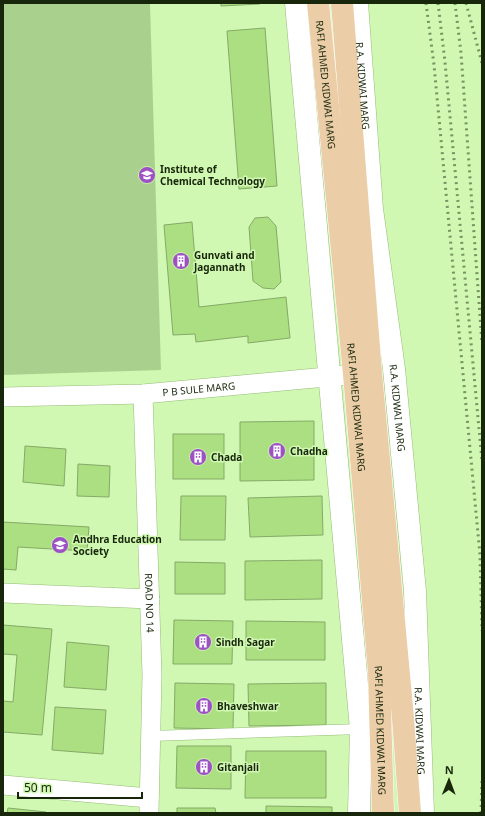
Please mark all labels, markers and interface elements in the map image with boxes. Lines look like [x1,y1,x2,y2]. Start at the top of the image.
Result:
street label: RAFI AHMED KIDWAI MARG [313,20,339,150]
street label: R.A. KIDWAI MARG [353,42,373,130]
place label: Institute of Chemical Technology [160,162,265,188]
school or university icon: Institute of Chemical Technology [137,165,157,185]
place label: Gunvati and Jagannath [193,248,255,274]
building icon: Gunvati and Jagannath [171,251,191,271]
street label: RAFI AHMED KIDWAI MARG [344,342,369,472]
street label: R.A. KIDWAI MARG [386,363,409,452]
street label: P B SULE MARG [162,378,236,399]
building icon: Chadha [267,441,287,461]
place label: Chadha [290,444,328,458]
building icon: Chada [188,447,208,467]
place label: Chada [211,450,242,464]
place label: Andhra Education Society [73,532,162,558]
school or university icon: Andhra Education Society [50,535,70,555]
street label: ROAD NO 14 [142,573,158,633]
building icon: Sindh Sagar [193,632,213,652]
place label: Sindh Sagar [216,635,275,649]
street label: RAFI AHMED KIDWAI MARG [371,665,389,795]
street label: R.A. KIDWAI MARG [411,687,429,775]
building icon: Bhaveshwar [194,696,214,716]
place label: Bhaveshwar [217,699,279,713]
building icon: Gitanjali [194,757,214,777]
place label: Gitanjali [217,760,259,774]
north arrow [429,760,469,800]
text: N [445,762,454,777]
scale bar [18,774,142,800]
text: 50 m [24,779,52,796]

